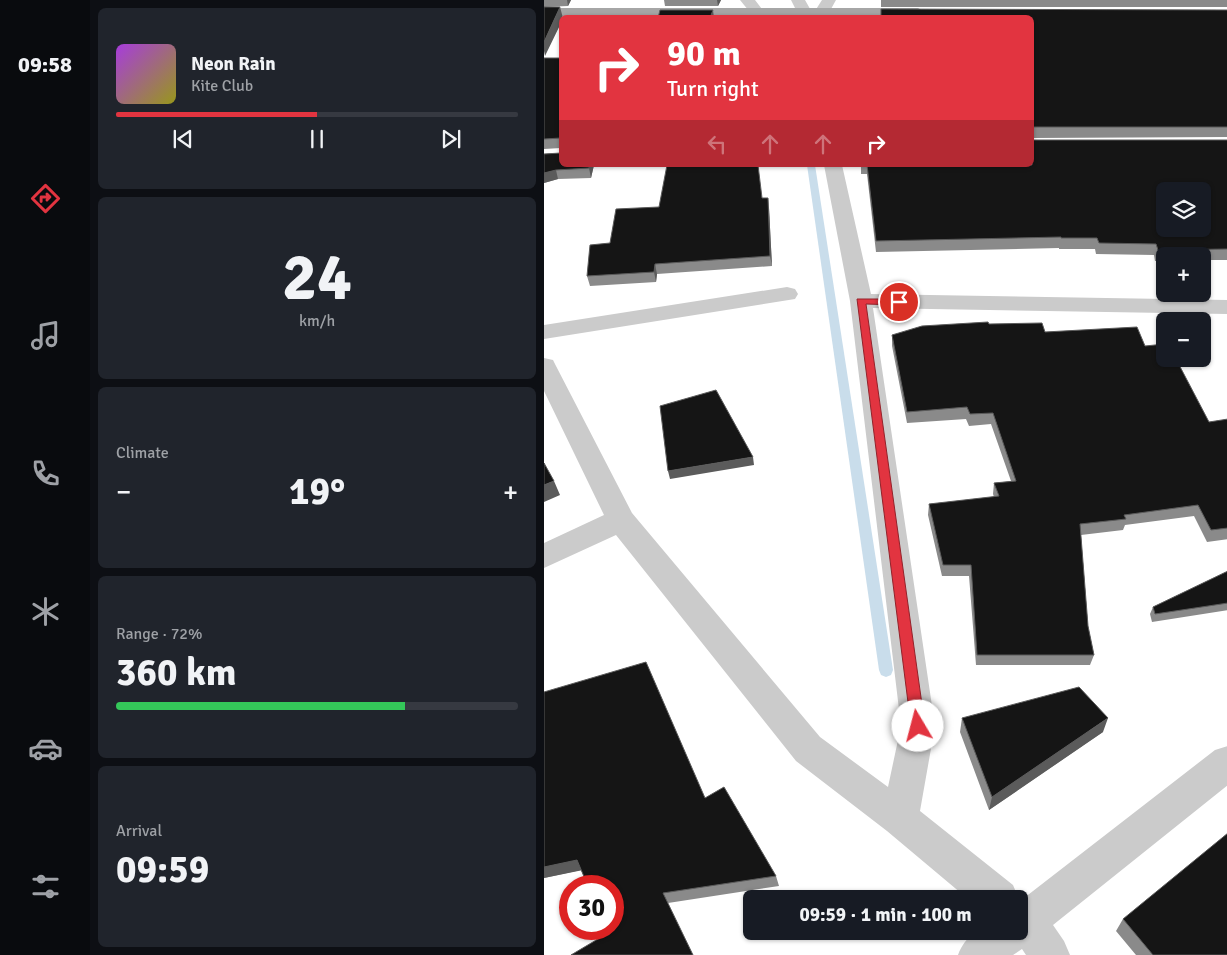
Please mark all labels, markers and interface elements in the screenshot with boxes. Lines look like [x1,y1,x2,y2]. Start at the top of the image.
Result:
text: 90 m [667,32,741,75]
icon: right [584,35,649,100]
text: 09:58 [18,51,72,78]
text: Neon Rain [191,52,276,76]
text: Turn right [667,75,759,102]
text: Kite Club [191,76,253,96]
icon: previous [169,125,197,153]
icon: pause [303,125,331,153]
icon: next [437,125,465,153]
icon: left [703,130,731,158]
icon: ahead [756,130,784,158]
icon: ahead [809,130,837,158]
icon: right [862,130,890,158]
icon: directions [28,181,63,216]
map controls [1156,182,1211,367]
button: layers [1156,182,1211,237]
text: 24 [282,238,352,318]
button: + [1156,247,1211,302]
pin [878,281,920,323]
icon: arrive [885,288,913,316]
text: km/h [299,311,335,331]
button: − [1156,312,1211,367]
icon: music [28,318,63,353]
text: Climate [116,443,169,463]
icon: phone [28,456,63,491]
text: 19° [289,468,345,515]
text: − [116,475,131,509]
text: + [503,475,518,509]
icon: climate [28,594,63,629]
text: Range · 72% [116,624,202,644]
text: 360 km [116,649,237,696]
position arrow [891,699,943,751]
icon: car [28,731,63,766]
text: Arrival [116,821,162,841]
text: 09:59 [116,846,209,893]
icon: filters [28,869,63,904]
speed limit sign: 30 [559,875,624,940]
text: 09:59 · 1 min · 100 m [799,903,972,927]

